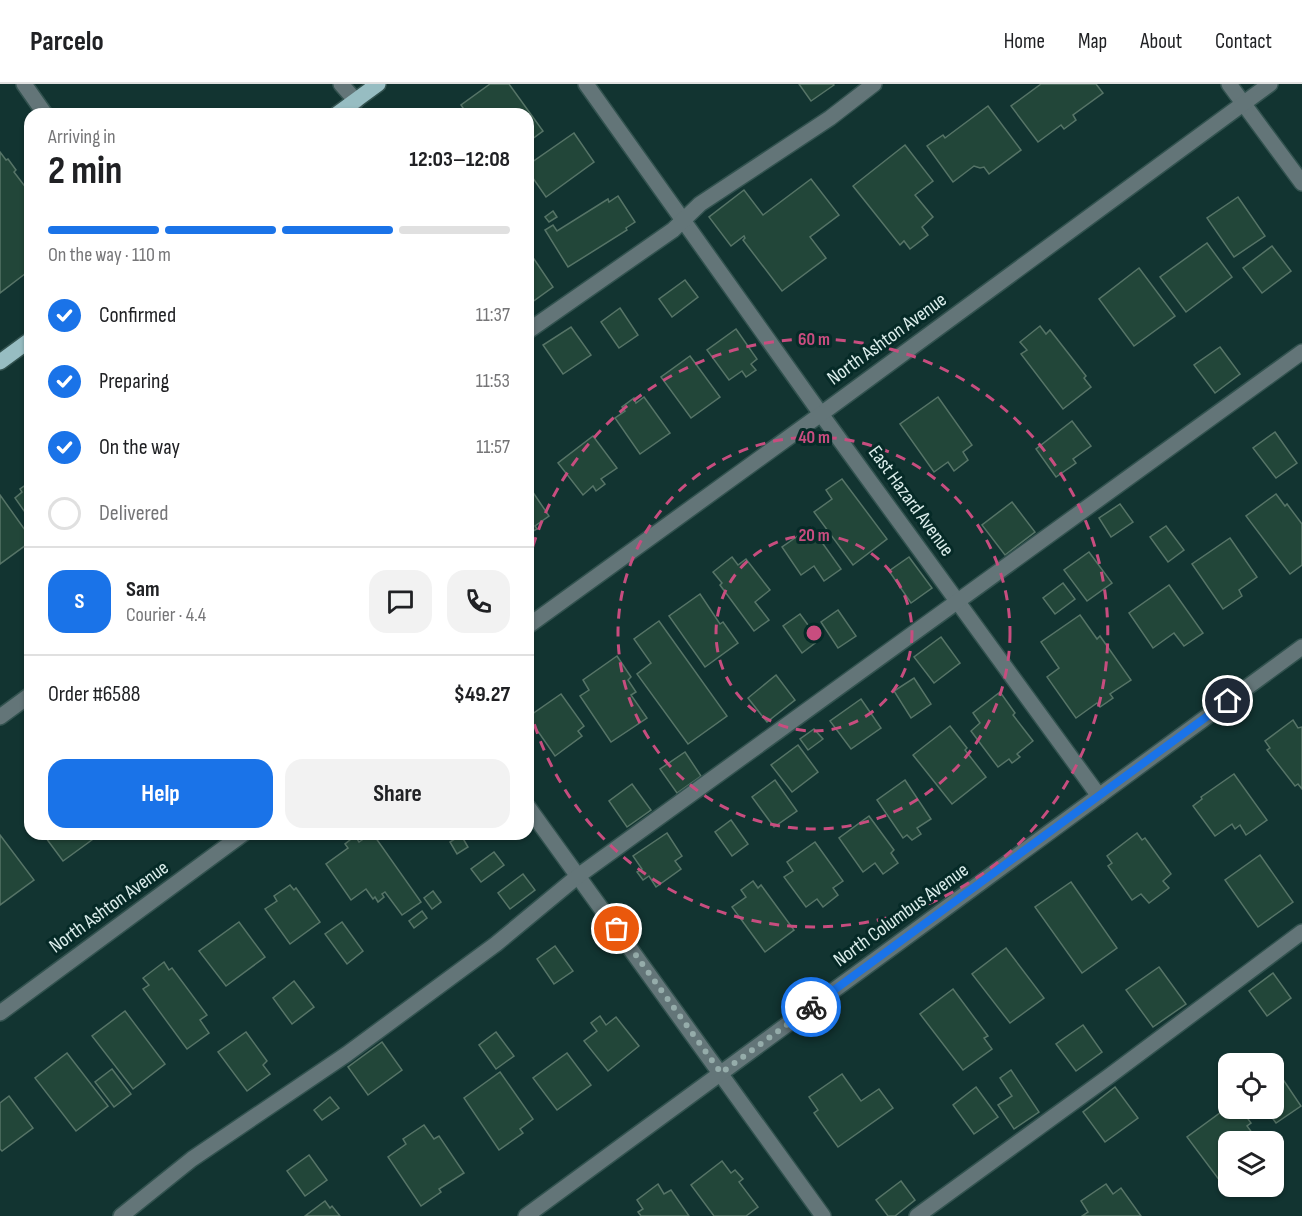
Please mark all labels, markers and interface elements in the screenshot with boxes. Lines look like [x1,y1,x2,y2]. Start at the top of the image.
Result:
text: Parcelo [30,25,104,58]
text: Home [1004,29,1045,54]
text: Map [1078,29,1107,54]
text: About [1140,29,1182,54]
text: Contact [1215,29,1272,54]
text: Arriving in [48,125,116,149]
text: 12:03–12:08 [409,146,510,173]
text: 2 min [48,148,122,195]
text: On the way · 110 m [48,243,171,267]
street label: North Ashton Avenue [823,288,951,390]
icon: check [48,299,81,332]
text: Confirmed [99,302,176,329]
text: 11:37 [476,303,510,327]
text: 60 m [798,329,830,350]
icon: check [48,365,81,398]
text: Preparing [99,368,169,395]
text: 11:53 [476,369,510,393]
text: 40 m [798,427,830,448]
icon: check [48,431,81,464]
text: On the way [99,434,180,461]
text: 11:57 [476,435,510,459]
street label: East Hazard Avenue [863,441,959,561]
text: Delivered [99,500,168,527]
text: 20 m [798,525,830,546]
button: chat [369,570,432,633]
button: phone [447,570,510,633]
text: Sam [126,576,160,603]
text: S [75,588,84,615]
text: Courier · 4.4 [126,603,206,627]
centre of rings [804,623,824,643]
pin [1202,675,1253,726]
text: Order #6588 [48,681,140,708]
text: $49.27 [454,681,510,708]
icon: home [1211,684,1244,717]
button: Help [48,759,273,828]
button: Share [285,759,510,828]
street label: North Ashton Avenue [45,856,173,958]
street label: North Columbus Avenue [829,858,973,972]
pin [591,903,642,954]
icon: bag [600,912,633,945]
courier [781,977,841,1037]
icon: bike [795,991,828,1024]
map controls [1218,1053,1284,1197]
button: locate [1218,1053,1284,1119]
button: layers [1218,1131,1284,1197]

